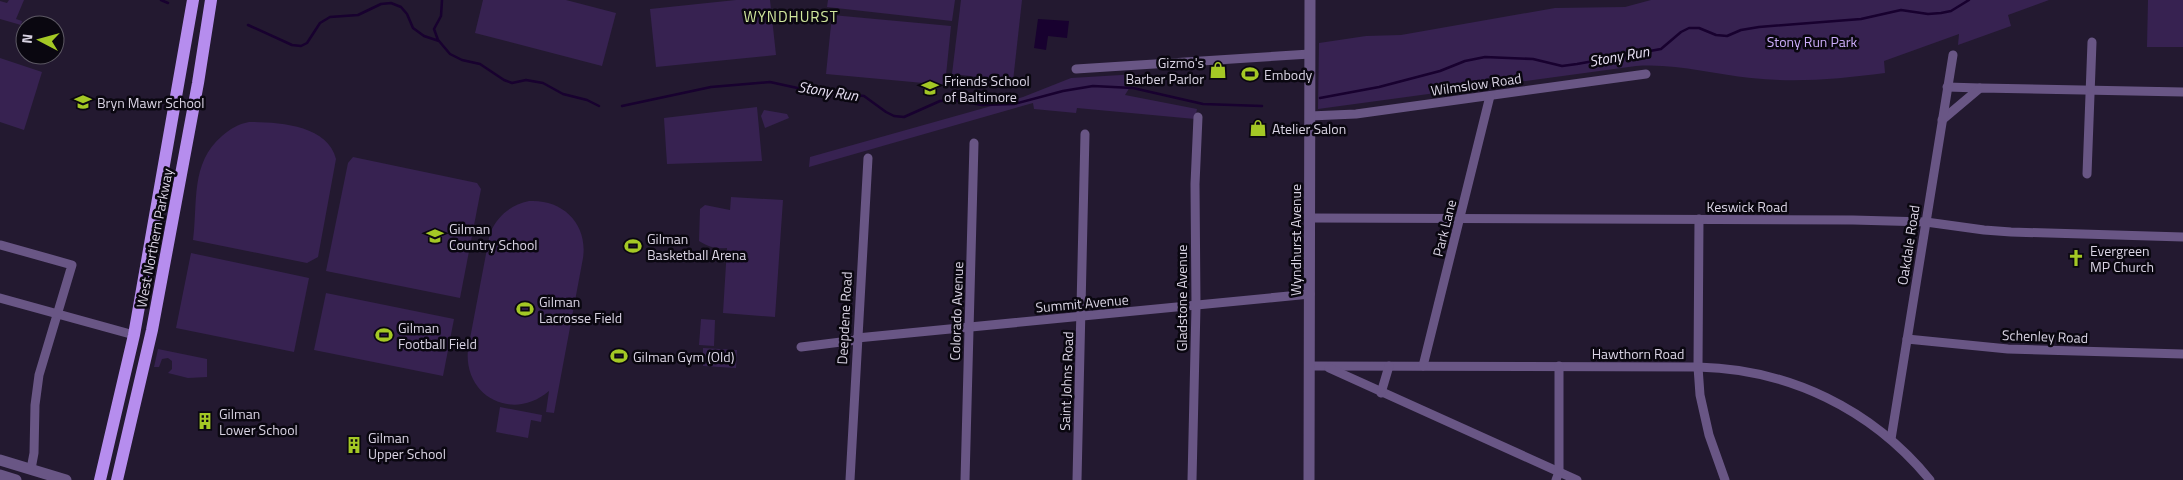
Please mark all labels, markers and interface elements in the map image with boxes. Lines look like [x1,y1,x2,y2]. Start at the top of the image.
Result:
district label: WYNDHURST [743,5,839,28]
north arrow [15,15,65,65]
park label: Stony Run Park [1767,31,1858,52]
text: N [16,33,38,45]
water label: Stony Run [1587,39,1651,73]
place label: Gizmo's Barber Parlor [1126,52,1204,89]
shop icon: Gizmo's Barber Parlor [1208,60,1228,80]
sports icon: Embody [1240,64,1260,84]
place label: Embody [1264,64,1313,85]
street label: Wilmslow Road [1429,67,1523,101]
place label: Friends School of Baltimore [944,70,1030,107]
water label: Stony Run [796,75,860,107]
school or university icon: Friends School of Baltimore [920,78,940,98]
school or university icon: Bryn Mawr School [73,92,93,112]
place label: Bryn Mawr School [97,92,204,113]
shop icon: Atelier Salon [1248,118,1268,138]
place label: Atelier Salon [1272,118,1346,139]
street label: West Northern Parkway [130,166,178,309]
street label: Wyndhurst Avenue [1285,184,1306,296]
street label: Keswick Road [1706,196,1788,217]
street label: Park Lane [1427,197,1461,259]
street label: Oakdale Road [1891,203,1925,287]
place label: Gilman Country School [449,218,538,255]
school or university icon: Gilman Country School [425,226,445,246]
place label: Gilman Basketball Arena [647,228,746,265]
sports icon: Gilman Basketball Arena [623,236,643,256]
place label: Evergreen MP Church [2090,240,2154,277]
street label: Gladstone Avenue [1171,245,1192,351]
church icon: Evergreen MP Church [2066,248,2086,268]
street label: Colorado Avenue [944,261,968,361]
street label: Deepdene Road [831,271,857,365]
street label: Summit Avenue [1035,288,1129,318]
place label: Gilman Lacrosse Field [539,291,622,328]
sports icon: Gilman Lacrosse Field [515,299,535,319]
place label: Gilman Football Field [398,317,477,354]
street label: Schenley Road [2002,324,2088,348]
sports icon: Gilman Football Field [374,325,394,345]
street label: Saint Johns Road [1054,331,1078,431]
street label: Hawthorn Road [1592,343,1684,364]
sports icon: Gilman Gym (Old) [609,346,629,366]
place label: Gilman Gym (Old) [633,346,734,367]
place label: Gilman Lower School [219,403,298,440]
building icon: Gilman Lower School [195,411,215,431]
place label: Gilman Upper School [368,427,446,464]
building icon: Gilman Upper School [344,435,364,455]

